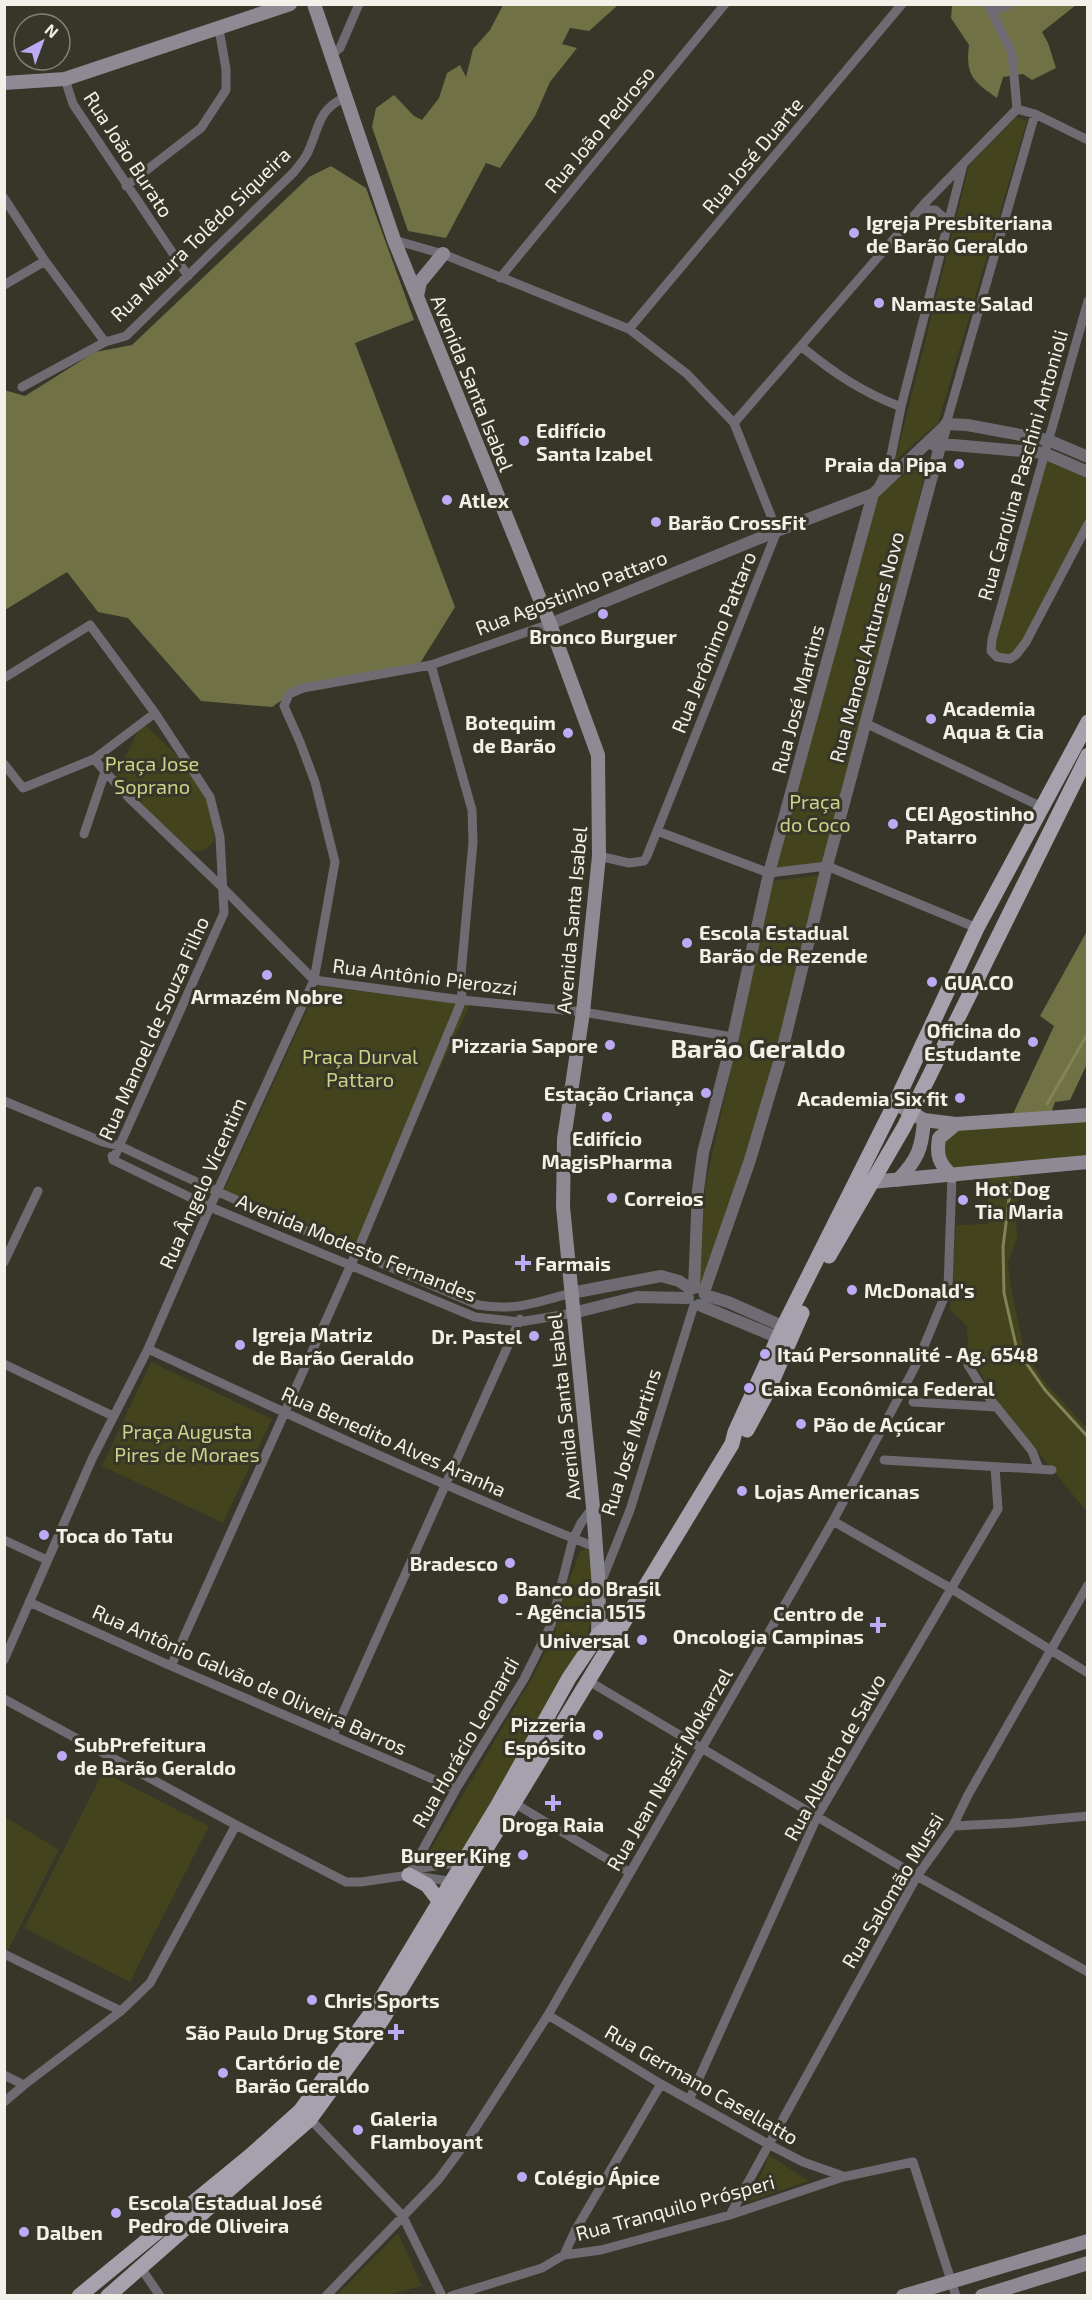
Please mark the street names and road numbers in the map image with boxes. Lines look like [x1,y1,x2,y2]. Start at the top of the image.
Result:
street label: Rua João Pedroso [539,61,659,197]
street label: Rua João Burato [79,86,179,222]
street label: Rua José Duarte [696,92,808,218]
street label: Rua Maura Tolêdo Siqueira [105,142,295,326]
street label: Avenida Santa Isabel [427,291,519,475]
street label: Rua Carolina Paschini Antonioli [972,327,1072,603]
street label: Rua Manoel Antunes Novo [824,529,908,765]
street label: Rua Agostinho Pattaro [472,544,670,640]
street label: Rua Jerônimo Pattaro [666,548,760,736]
street label: Rua José Martins [766,622,828,776]
street label: Avenida Santa Isabel [551,825,591,1015]
street label: Rua Manoel de Souza Filho [93,912,213,1144]
street label: Rua Antônio Pierozzi [331,953,519,999]
street label: Rua Ângelo Vicentim [153,1094,251,1272]
street label: Avenida Modesto Fernandes [233,1188,481,1306]
street label: Avenida Santa Isabel [541,1312,585,1502]
street label: Rua José Martins [595,1365,665,1519]
street label: Rua Benedito Alves Aranha [278,1381,510,1501]
street label: Rua Antônio Galvão de Oliveira Barros [89,1599,411,1759]
street label: Rua Horácio Leonardi [406,1653,524,1831]
street label: Rua Jean Nassif Mokarzel [601,1663,737,1875]
street label: Rua Alberto de Salvo [778,1669,890,1845]
street label: Rua Salomão Mussi [836,1808,948,1972]
street label: Rua Germano Casellatto [601,2019,803,2149]
street label: Rua Tranquilo Prósperi [573,2169,777,2245]

